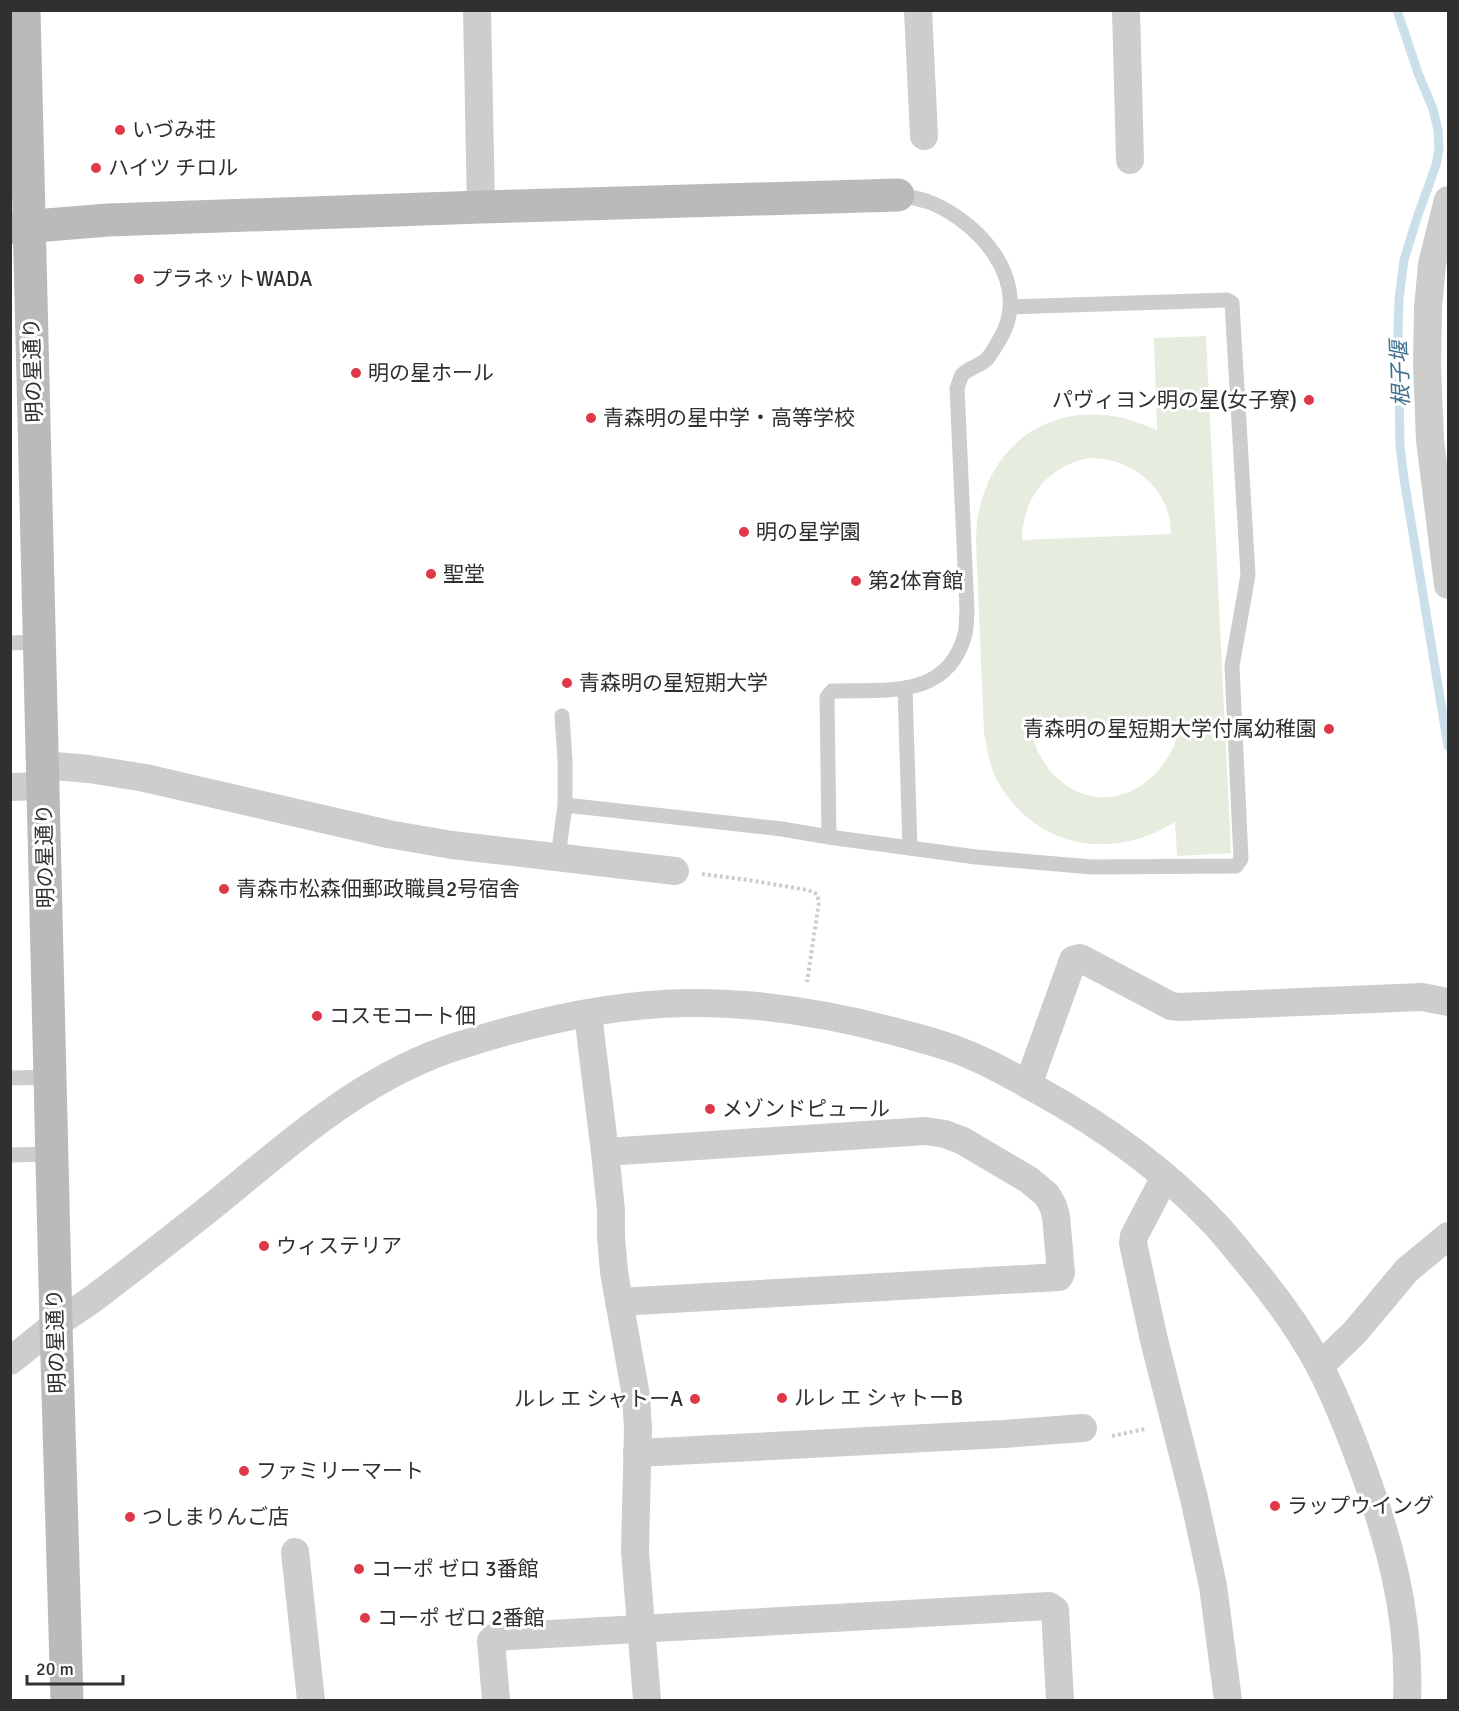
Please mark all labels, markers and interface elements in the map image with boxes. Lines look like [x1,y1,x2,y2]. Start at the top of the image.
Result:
place label: いづみ荘 [132,117,216,143]
marker: いづみ荘 [113,123,127,137]
place label: ハイツ チロル [108,155,238,181]
marker: ハイツ チロル [89,161,103,175]
place label: プラネットWADA [151,266,312,292]
marker: プラネットWADA [132,272,146,286]
street label: 明の星通り [18,317,48,423]
water label: 根子堰 [1385,337,1415,407]
place label: 明の星ホール [368,360,494,386]
marker: 明の星ホール [349,366,363,380]
place label: パヴィヨン明の星(女子寮) [1052,387,1297,413]
marker: パヴィヨン明の星(女子寮) [1302,393,1316,407]
place label: 青森明の星中学・高等学校 [603,405,855,431]
marker: 青森明の星中学・高等学校 [584,411,598,425]
place label: 明の星学園 [756,519,861,545]
marker: 明の星学園 [737,525,751,539]
place label: 聖堂 [443,561,485,587]
marker: 聖堂 [424,567,438,581]
place label: 第2体育館 [868,568,963,594]
marker: 第2体育館 [849,574,863,588]
place label: 青森明の星短期大学 [579,670,768,696]
marker: 青森明の星短期大学 [560,676,574,690]
place label: 青森明の星短期大学付属幼稚園 [1023,716,1317,742]
marker: 青森明の星短期大学付属幼稚園 [1322,722,1336,736]
street label: 明の星通り [31,803,59,909]
place label: 青森市松森佃郵政職員2号宿舎 [236,876,520,902]
marker: 青森市松森佃郵政職員2号宿舎 [217,882,231,896]
place label: コスモコート佃 [329,1003,476,1029]
marker: コスモコート佃 [310,1009,324,1023]
place label: メゾンドピュール [722,1096,890,1122]
marker: メゾンドピュール [703,1102,717,1116]
place label: ウィステリア [276,1233,402,1259]
marker: ウィステリア [257,1239,271,1253]
street label: 明の星通り [41,1288,71,1394]
place label: ルレ エ シャトーB [794,1385,963,1411]
place label: ルレ エ シャトーA [514,1386,683,1412]
marker: ルレ エ シャトーB [775,1391,789,1405]
marker: ルレ エ シャトーA [688,1392,702,1406]
place label: ファミリーマート [256,1458,424,1484]
marker: ファミリーマート [237,1464,251,1478]
place label: ラップウイング [1287,1493,1434,1519]
marker: ラップウイング [1268,1499,1282,1513]
place label: つしまりんご店 [142,1504,289,1530]
marker: つしまりんご店 [123,1510,137,1524]
place label: コーポ ゼロ 3番館 [371,1556,539,1582]
marker: コーポ ゼロ 3番館 [352,1562,366,1576]
place label: コーポ ゼロ 2番館 [377,1605,545,1631]
marker: コーポ ゼロ 2番館 [358,1611,372,1625]
scale bar [27,1648,123,1686]
text: 20 m [36,1658,74,1680]

